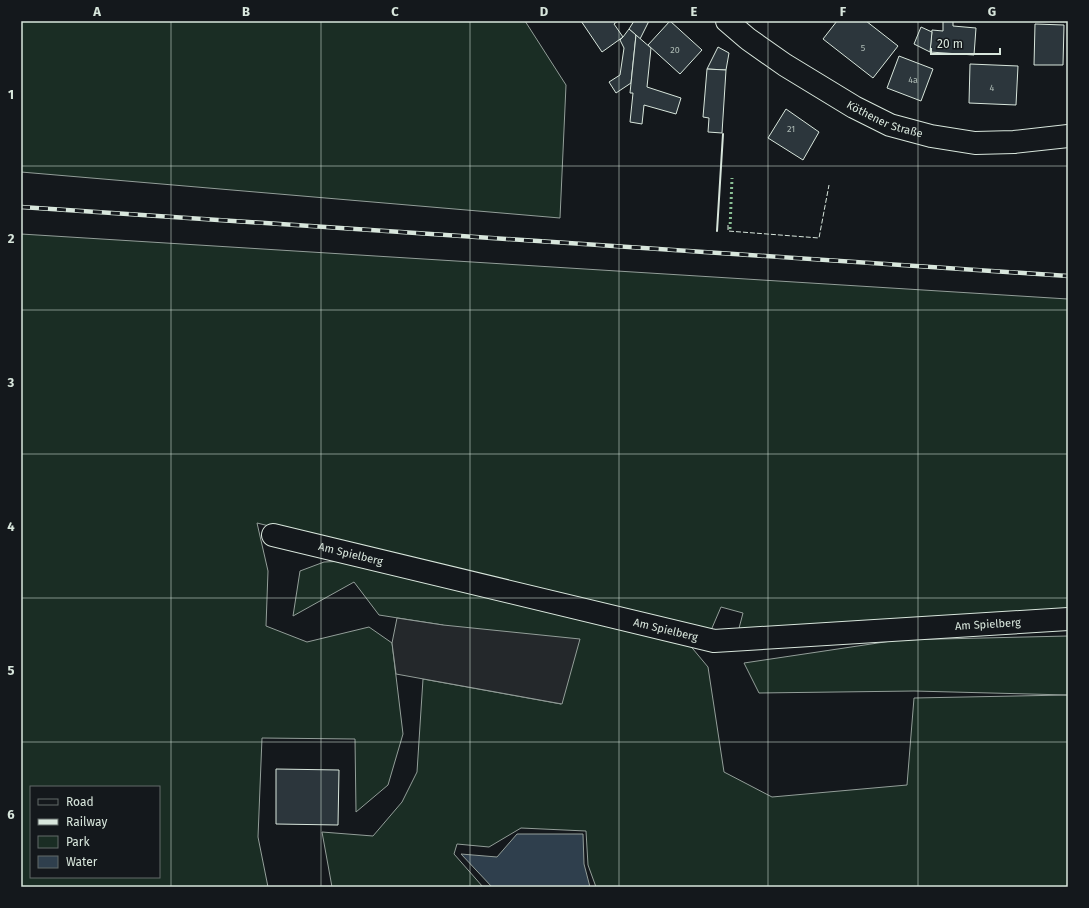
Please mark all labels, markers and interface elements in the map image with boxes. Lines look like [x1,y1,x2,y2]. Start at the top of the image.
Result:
text: A [92,4,101,19]
text: B [242,4,250,19]
text: C [391,4,399,19]
text: D [540,4,549,19]
text: E [691,4,698,19]
text: F [840,4,847,19]
text: G [988,4,996,19]
scale bar [931,30,1000,56]
text: 20 m [937,37,963,51]
house number: 5 [861,43,866,53]
house number: 20 [670,45,680,55]
house number: 4a [908,75,918,85]
house number: 4 [990,83,995,93]
text: 1 [8,87,14,102]
street label: Köthener Straße [844,98,924,140]
house number: 21 [787,124,795,134]
text: 2 [8,231,15,246]
text: 3 [7,375,15,390]
text: 4 [7,519,15,534]
street label: Am Spielberg [317,540,385,568]
street label: Am Spielberg [632,616,700,644]
street label: Am Spielberg [955,616,1022,633]
text: 5 [8,663,15,678]
legend [30,786,160,878]
text: Road [66,795,94,809]
text: 6 [7,807,15,822]
text: Railway [66,815,107,829]
text: Park [66,835,90,849]
text: Water [66,855,98,869]

